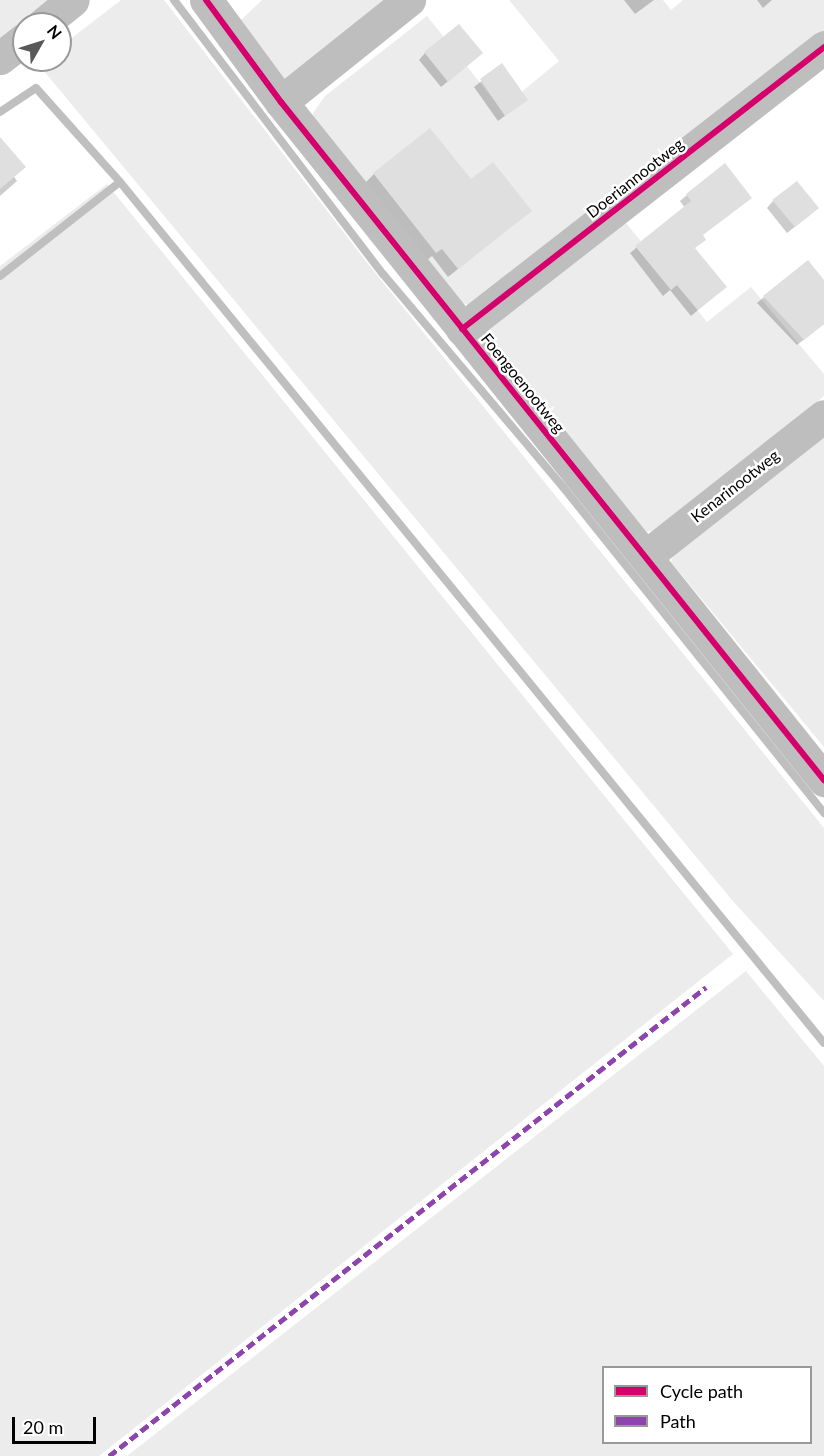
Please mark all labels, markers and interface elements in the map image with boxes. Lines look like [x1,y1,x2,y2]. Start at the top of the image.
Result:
north arrow [12,12,72,72]
text: N [44,21,66,42]
street label: Doeriannootweg [583,134,687,222]
street label: Foengoenootweg [477,329,569,437]
street label: Kenarinootweg [687,446,783,526]
legend [602,1366,812,1444]
text: Cycle path [660,1380,743,1402]
scale bar [15,1405,99,1443]
text: Path [660,1410,696,1432]
text: 20 m [23,1416,63,1438]

